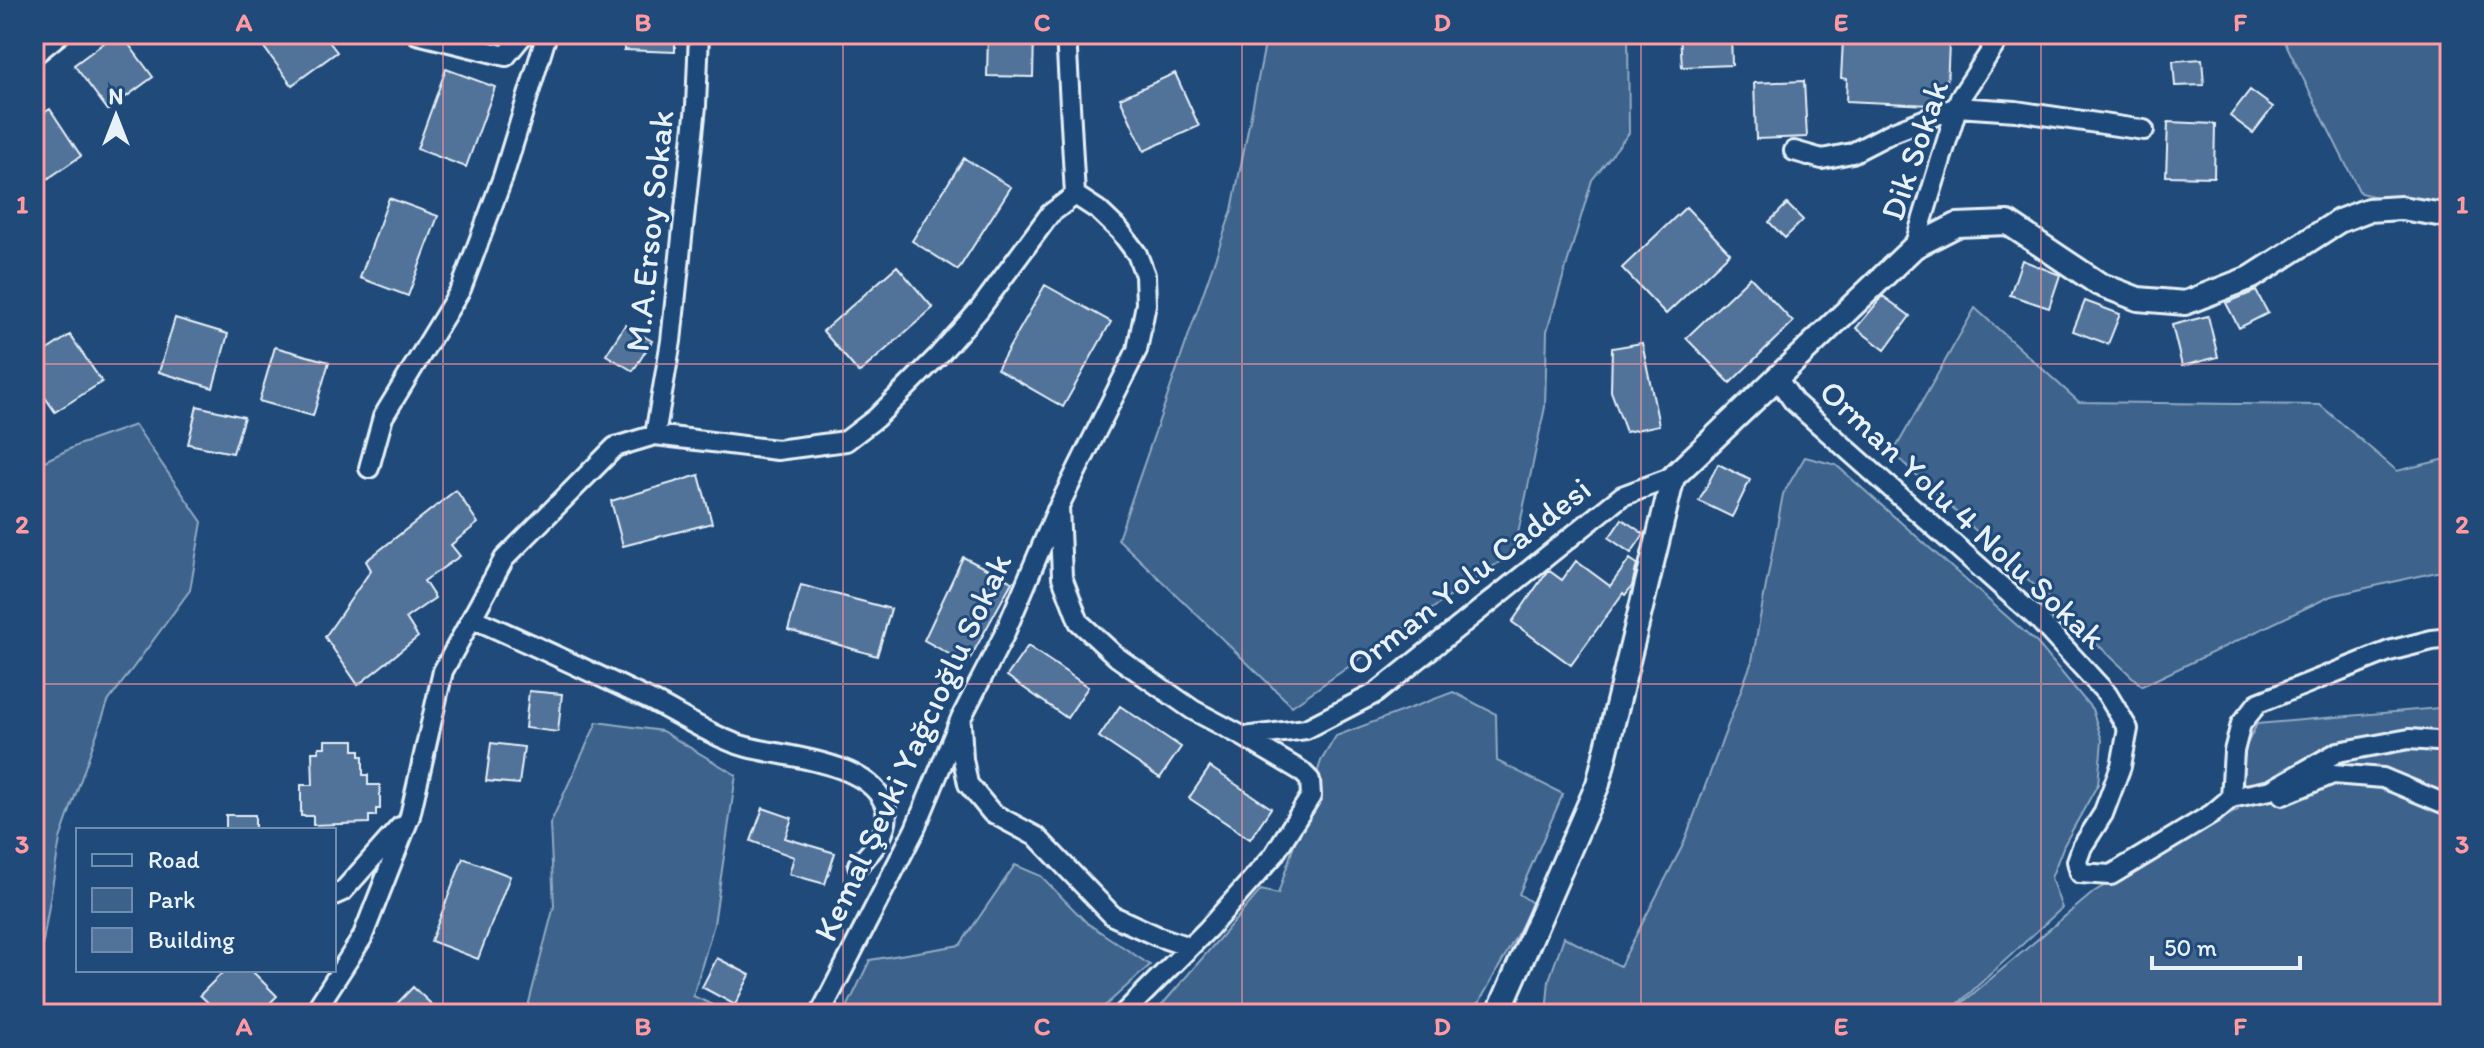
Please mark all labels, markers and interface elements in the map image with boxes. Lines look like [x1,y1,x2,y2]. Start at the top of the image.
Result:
text: A [235,6,253,38]
text: B [635,6,652,38]
text: C [1034,6,1051,38]
text: D [1433,6,1451,38]
text: E [1834,6,1848,38]
text: F [2233,6,2247,38]
street label: Dik Sokak [1871,74,1958,226]
north arrow [76,76,156,156]
text: N [109,83,123,110]
street label: M.A.Ersoy Sokak [616,108,683,354]
text: 1 [16,188,28,220]
text: 1 [2456,188,2468,220]
street label: Orman Yolu 4 Nolu Sokak [1811,371,2115,658]
street label: Orman Yolu Caddesi [1338,468,1599,685]
text: 2 [15,508,29,540]
text: 2 [2455,508,2469,540]
street label: Kemal Şevki Yağcıoğlu Sokak [804,547,1021,948]
text: 3 [15,828,29,860]
legend [76,828,336,972]
text: 3 [2455,828,2469,860]
text: Road [148,845,200,874]
text: Park [148,885,195,914]
scale bar [2152,920,2300,970]
text: Building [148,925,235,954]
text: 50 m [2164,933,2217,962]
text: A [235,1010,253,1042]
text: B [635,1010,652,1042]
text: C [1034,1010,1051,1042]
text: D [1433,1010,1451,1042]
text: E [1834,1010,1848,1042]
text: F [2233,1010,2247,1042]

